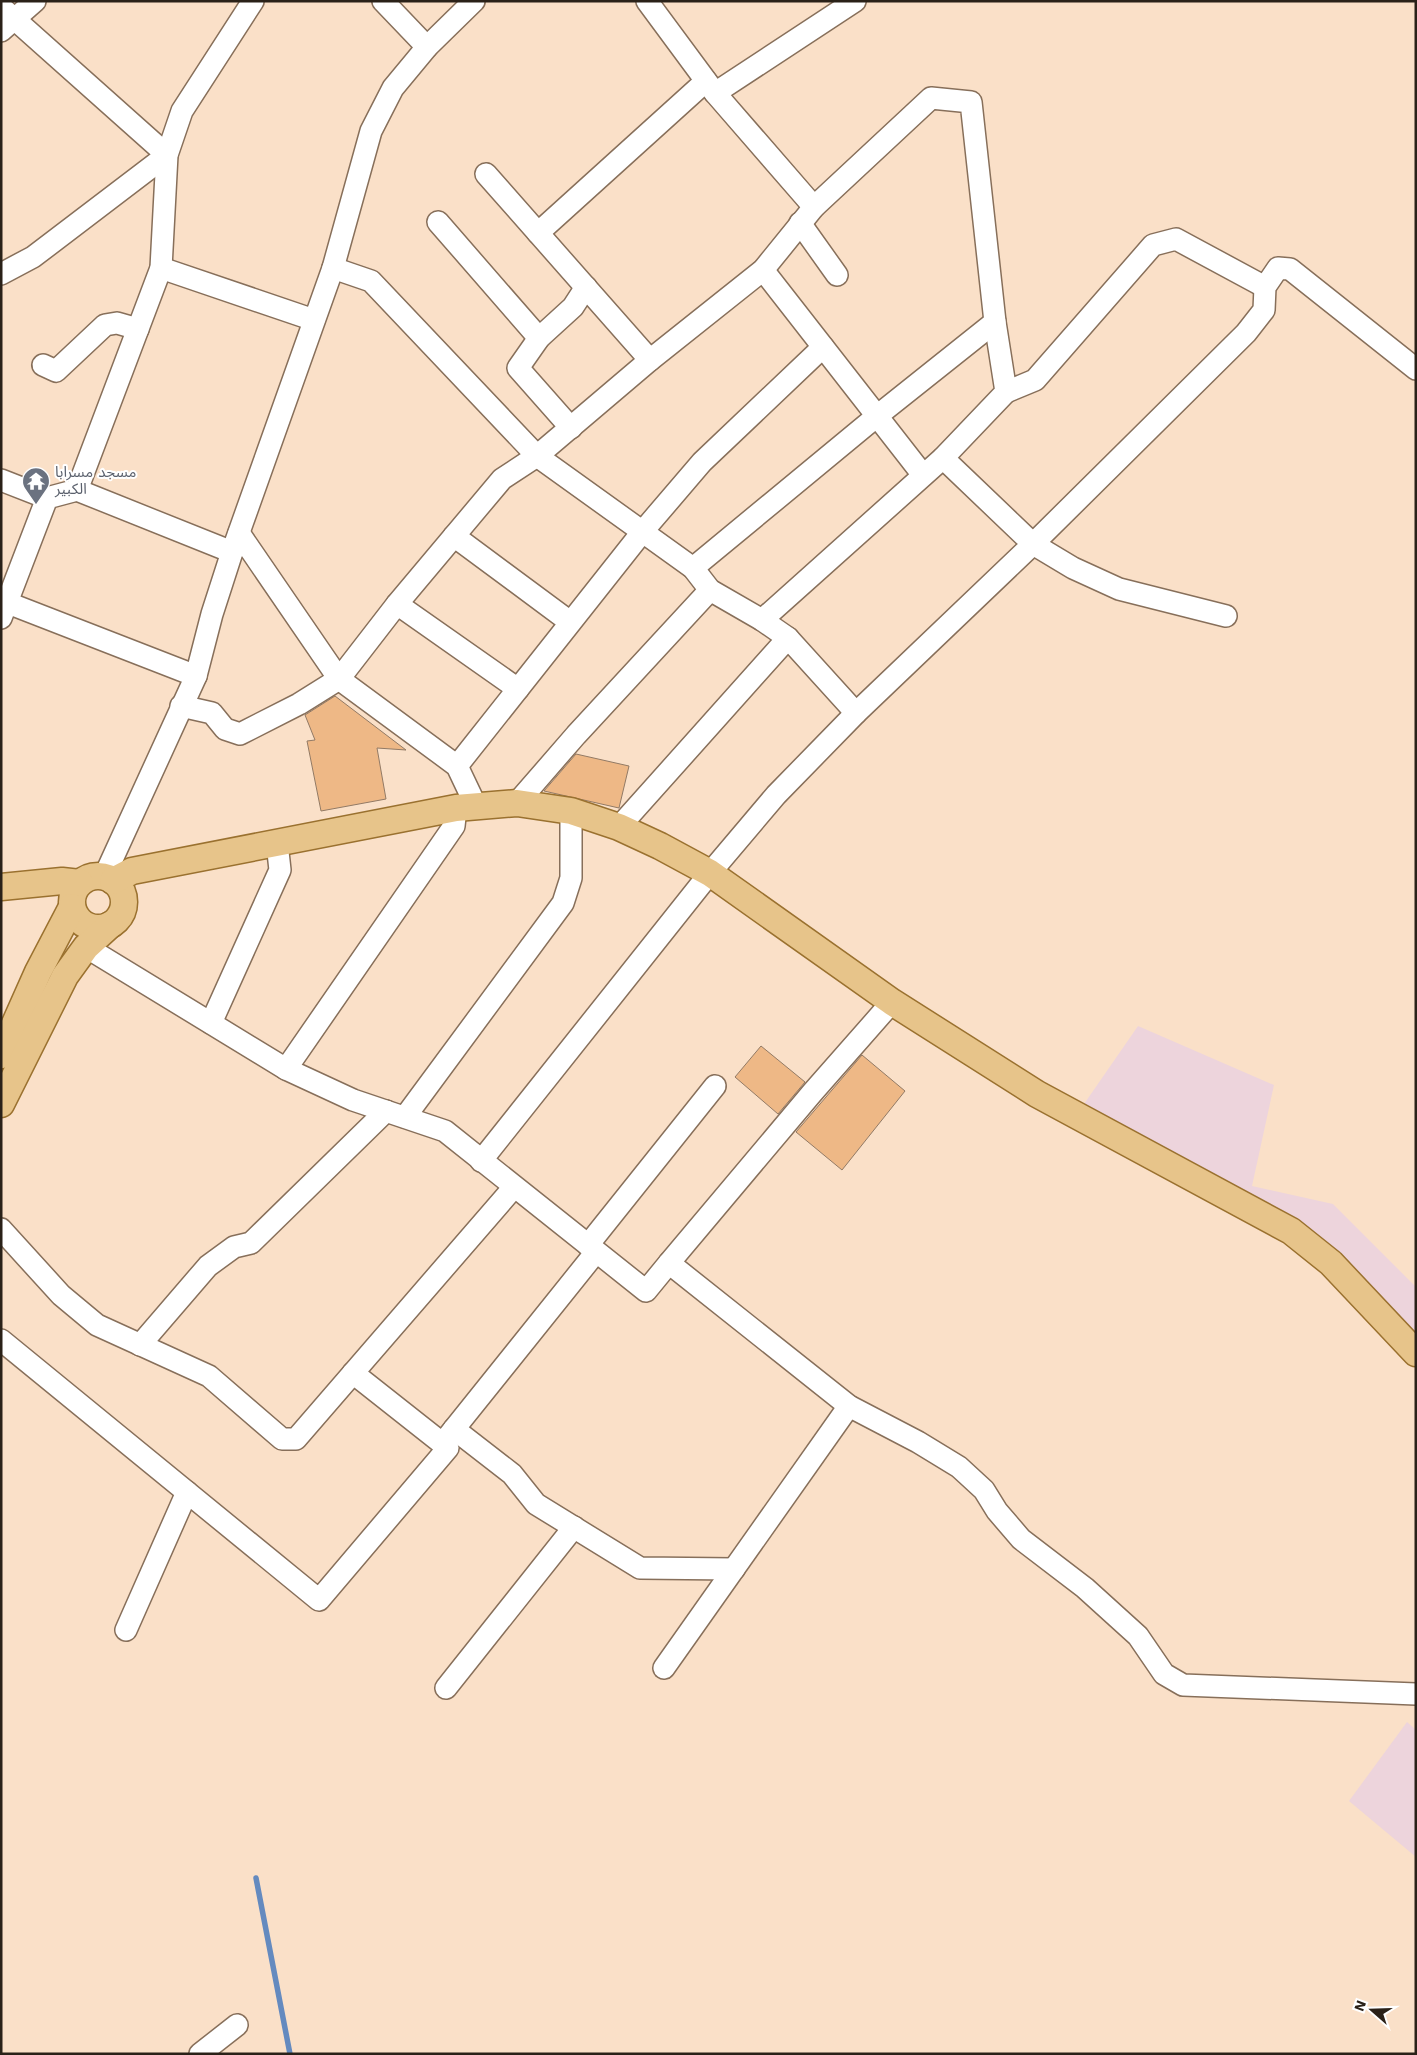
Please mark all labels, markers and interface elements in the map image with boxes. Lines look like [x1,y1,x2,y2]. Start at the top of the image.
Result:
place label: مسجد مسرابا الكبير [54,463,136,498]
temple icon: مسجد مسرابا الكبير [21,466,51,505]
north arrow [1347,1985,1397,2035]
text: N [1350,1998,1369,2013]

